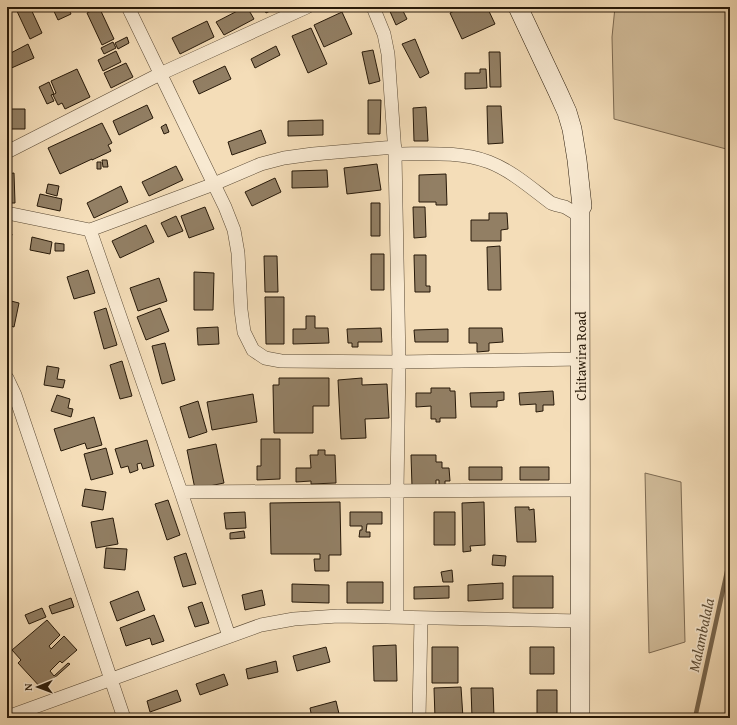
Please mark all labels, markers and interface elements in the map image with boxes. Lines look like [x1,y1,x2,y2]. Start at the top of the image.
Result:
street label: Chitawira Road [571,311,591,401]
water label: Malambalala [683,596,719,674]
north arrow [18,667,58,707]
text: N [20,683,36,691]

